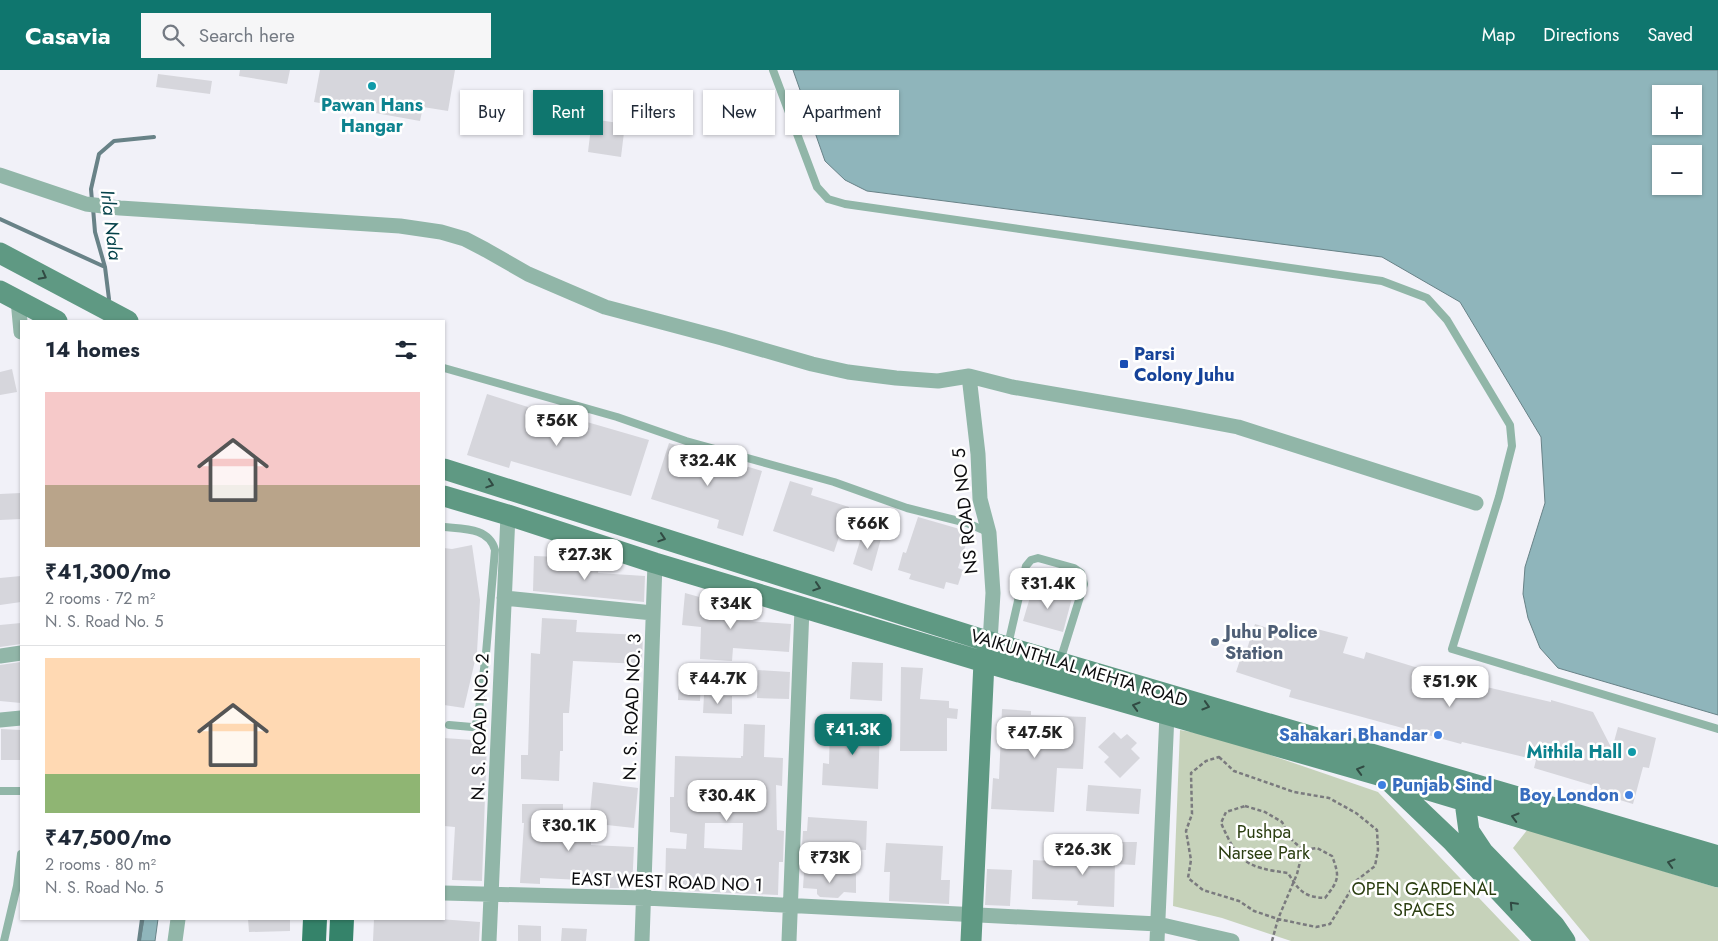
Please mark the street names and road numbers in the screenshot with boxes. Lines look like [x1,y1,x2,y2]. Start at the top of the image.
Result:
street label: NS ROAD NO 5 [945,447,985,575]
street label: VAIKUNTHLAL MEHTA ROAD [967,623,1191,713]
street label: N. S. ROAD NO. 3 [616,633,648,781]
street label: N. S. ROAD NO. 2 [464,653,496,801]
street label: EAST WEST ROAD NO 1 [571,866,763,898]

